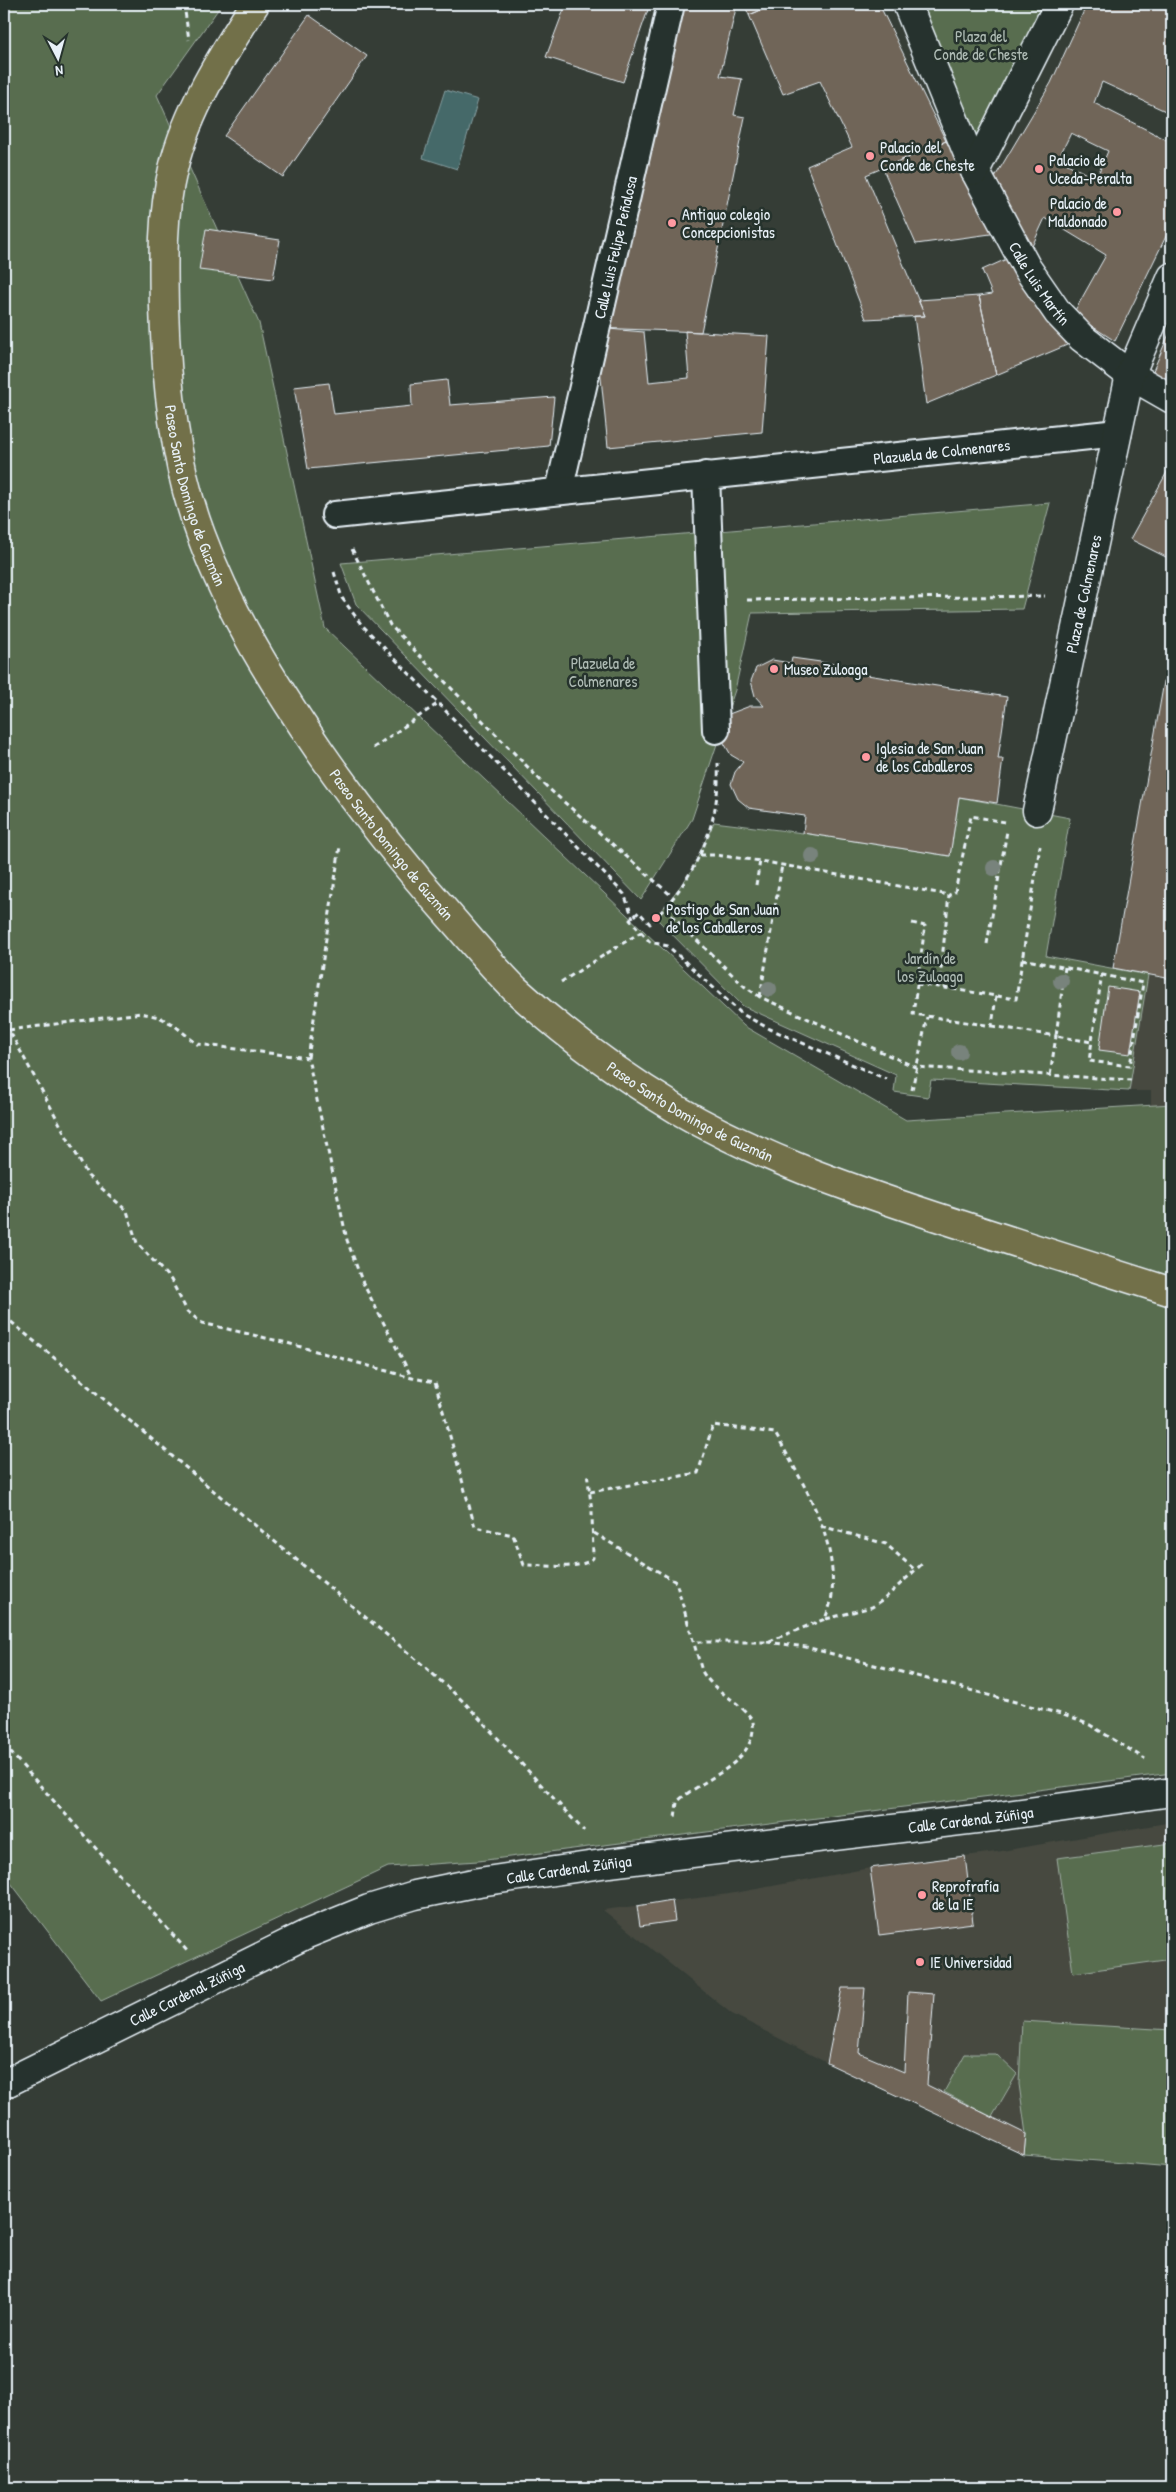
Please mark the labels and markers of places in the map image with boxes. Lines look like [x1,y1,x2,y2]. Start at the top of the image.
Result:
place label: Palacio del Conde de Cheste [880,136,976,176]
place label: Palacio de Uceda-Peralta [1049,149,1132,189]
marker: Palacio del Conde de Cheste [864,150,876,162]
marker: Palacio de Uceda-Peralta [1033,163,1045,175]
place label: Palacio de Maldonado [1048,192,1108,232]
place label: Antiguo colegio Concepcionistas [682,203,775,243]
marker: Palacio de Maldonado [1111,206,1123,218]
marker: Antiguo colegio Concepcionistas [666,217,678,229]
place label: Museo Zuloaga [784,658,867,680]
marker: Museo Zuloaga [768,663,780,675]
place label: Iglesia de San Juan de los Caballeros [876,737,984,777]
marker: Iglesia de San Juan de los Caballeros [860,751,872,763]
place label: Postigo de San Juan de los Caballeros [666,898,779,938]
marker: Postigo de San Juan de los Caballeros [650,912,662,924]
place label: Reprofrafía de la IE [932,1875,999,1915]
marker: Reprofrafía de la IE [916,1889,928,1901]
place label: IE Universidad [930,1951,1012,1973]
marker: IE Universidad [914,1956,926,1968]

